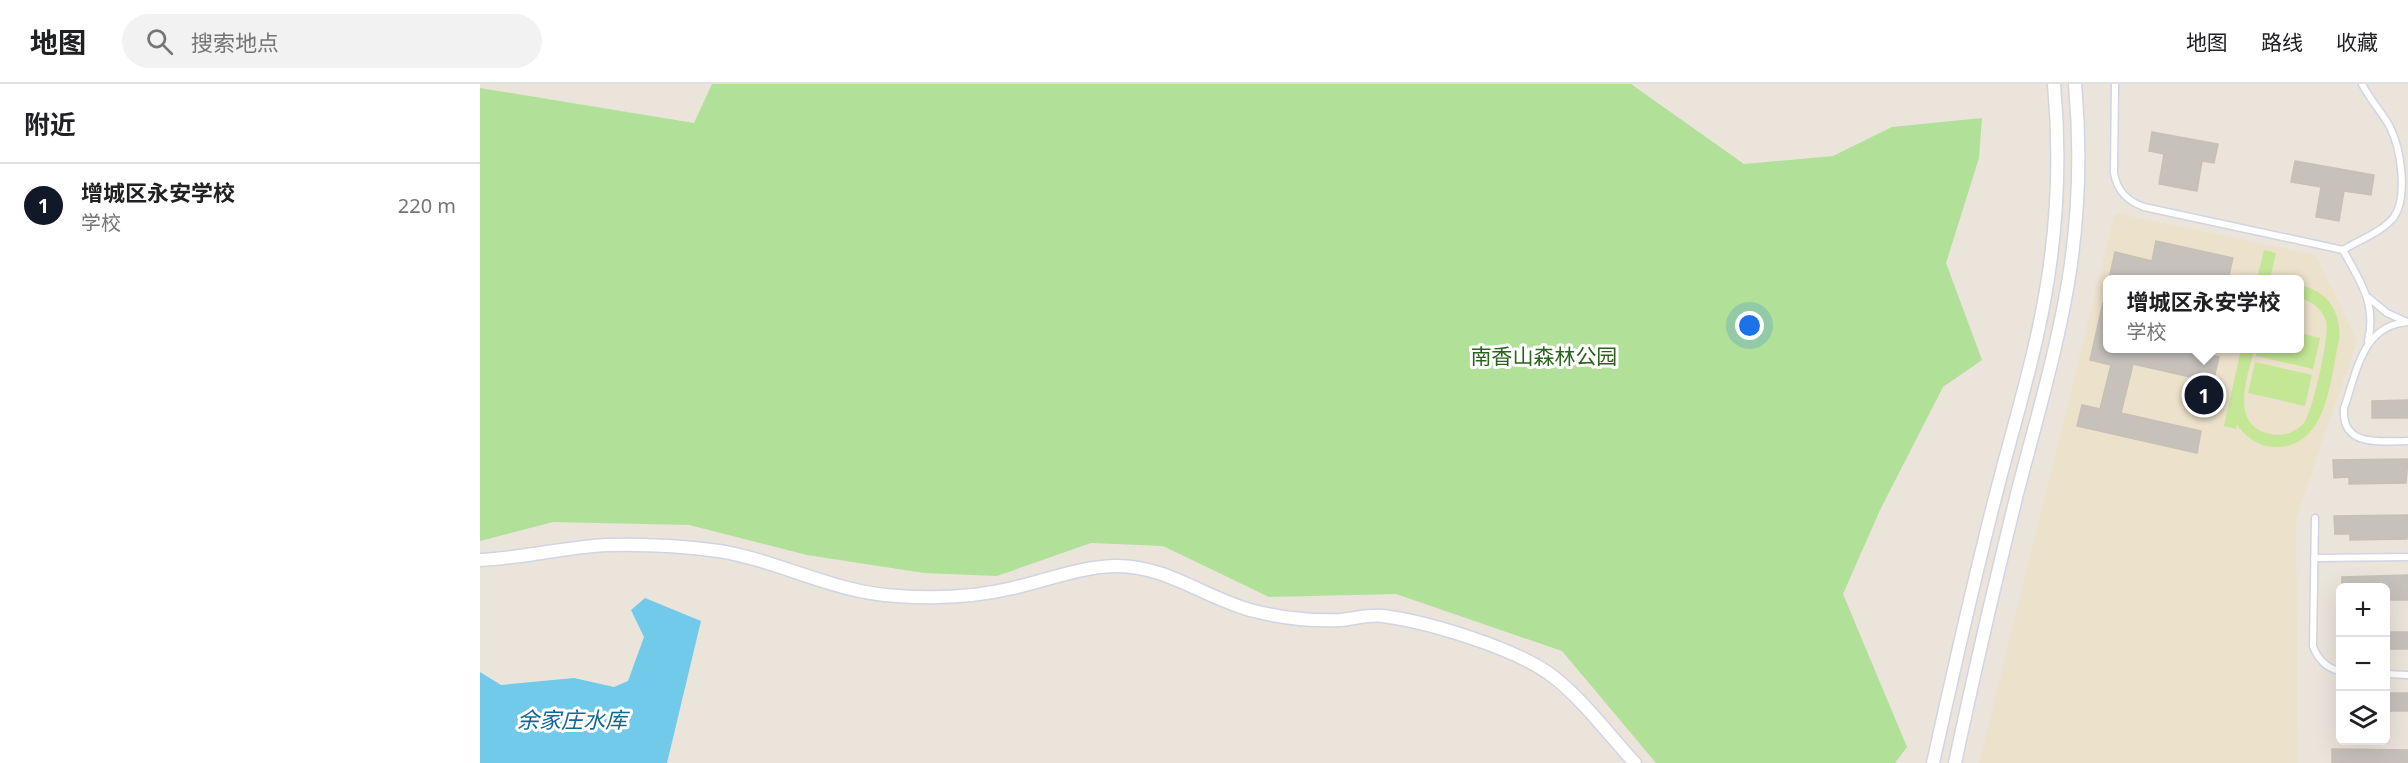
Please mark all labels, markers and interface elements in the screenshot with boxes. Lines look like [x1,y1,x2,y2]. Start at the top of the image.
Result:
search box [122,14,542,68]
text: 地图 [30,23,86,61]
icon: search [143,25,176,58]
text: 搜索地点 [191,27,279,57]
text: 地图 [2186,28,2228,56]
text: 路线 [2261,28,2303,56]
text: 收藏 [2336,28,2378,56]
text: 附近 [24,106,76,142]
text: 增城区永安学校 [81,177,235,207]
text: 1 [38,192,49,219]
text: 220 m [398,192,456,219]
text: 学校 [81,209,121,236]
popup [2103,275,2304,353]
text: 增城区永安学校 [2126,286,2281,316]
your location [1735,311,1764,340]
text: 学校 [2126,318,2166,345]
park label: 南香山森林公园 [1471,342,1618,370]
pin: 1 [2184,372,2224,418]
map controls [2336,583,2390,745]
button: + [2336,583,2390,637]
button: − [2336,637,2390,691]
button: layers [2336,691,2390,745]
water label: 余家庄水库 [517,704,631,734]

